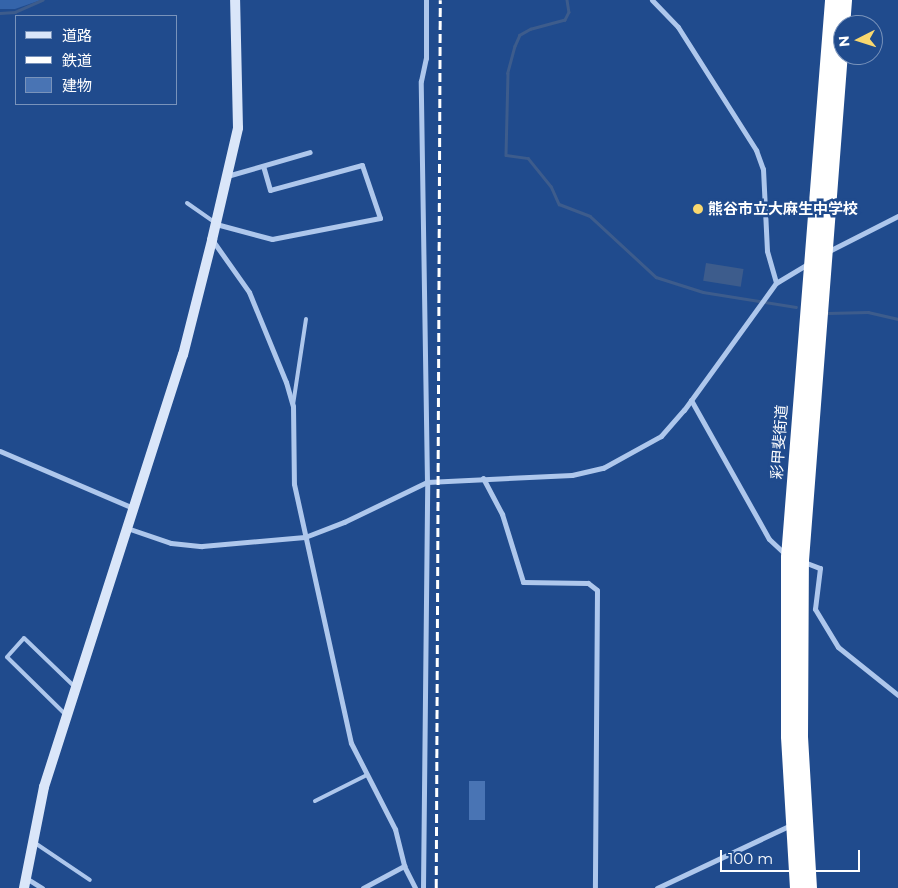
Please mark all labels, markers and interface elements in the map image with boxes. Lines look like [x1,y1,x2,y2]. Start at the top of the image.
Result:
legend [15,15,178,105]
north arrow [833,15,883,65]
text: 道路 [62,26,92,45]
text: N [835,35,854,48]
text: 鉄道 [62,51,92,70]
text: 建物 [62,76,92,95]
place label: 熊谷市立大麻生中学校 [708,200,858,218]
marker: 熊谷市立大麻生中学校 [692,203,704,215]
street label: 彩甲斐街道 [767,404,791,480]
scale bar [723,840,863,872]
text: 100 m [728,849,773,868]

